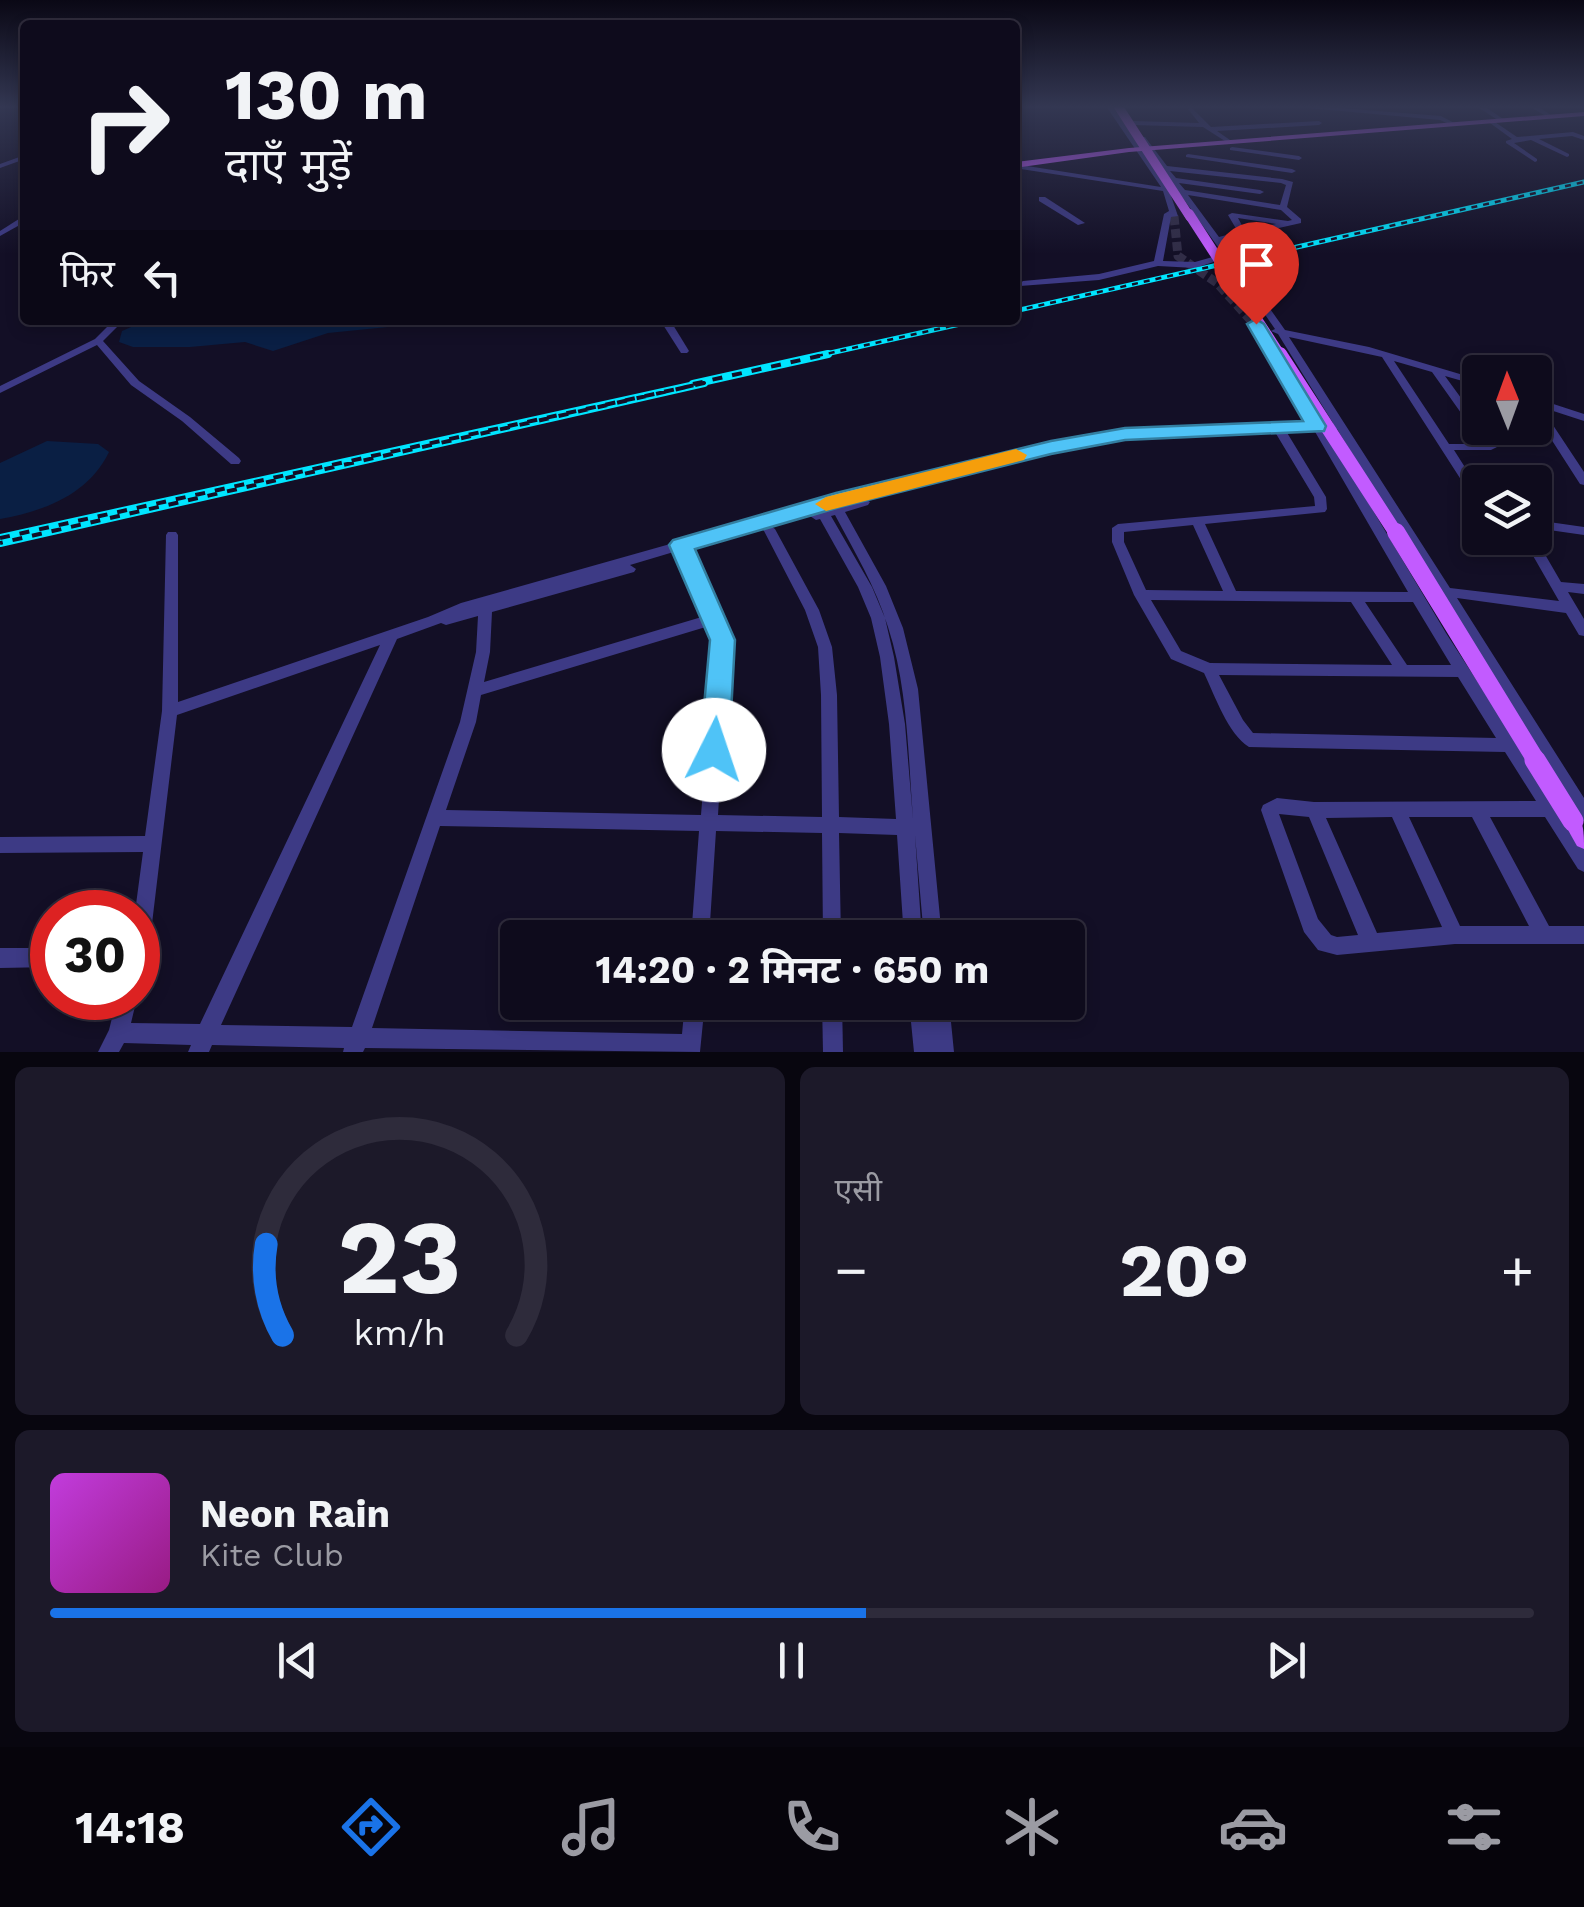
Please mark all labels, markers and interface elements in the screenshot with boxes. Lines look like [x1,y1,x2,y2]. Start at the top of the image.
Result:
text: 130 m [225,54,428,136]
icon: right [60,60,190,190]
text: दाएँ मुड़ें [225,138,352,191]
pin [1214,222,1299,325]
icon: arrive [1229,237,1284,292]
icon: left [135,250,190,305]
text: फिर [60,252,115,296]
north arrow [1462,355,1552,445]
map controls [1462,355,1552,555]
button: layers [1462,465,1552,555]
position arrow [662,698,766,802]
speed limit sign: 30 [30,890,160,1020]
text: 14:20 · 2 मिनट · 650 m [596,948,989,992]
text: एसी [835,1171,882,1209]
text: 23 [338,1196,462,1318]
text: 20° [1119,1226,1249,1314]
text: − [835,1238,868,1302]
text: + [1501,1238,1534,1302]
text: km/h [354,1312,446,1354]
text: Neon Rain [200,1492,390,1536]
text: Kite Club [200,1536,344,1574]
icon: previous [270,1633,325,1688]
icon: pause [764,1633,819,1688]
icon: next [1259,1633,1314,1688]
icon: directions [336,1792,406,1862]
icon: music [556,1792,626,1862]
icon: phone [777,1792,847,1862]
icon: climate [997,1792,1067,1862]
icon: car [1218,1792,1288,1862]
icon: filters [1439,1792,1509,1862]
text: 14:18 [75,1801,185,1854]

